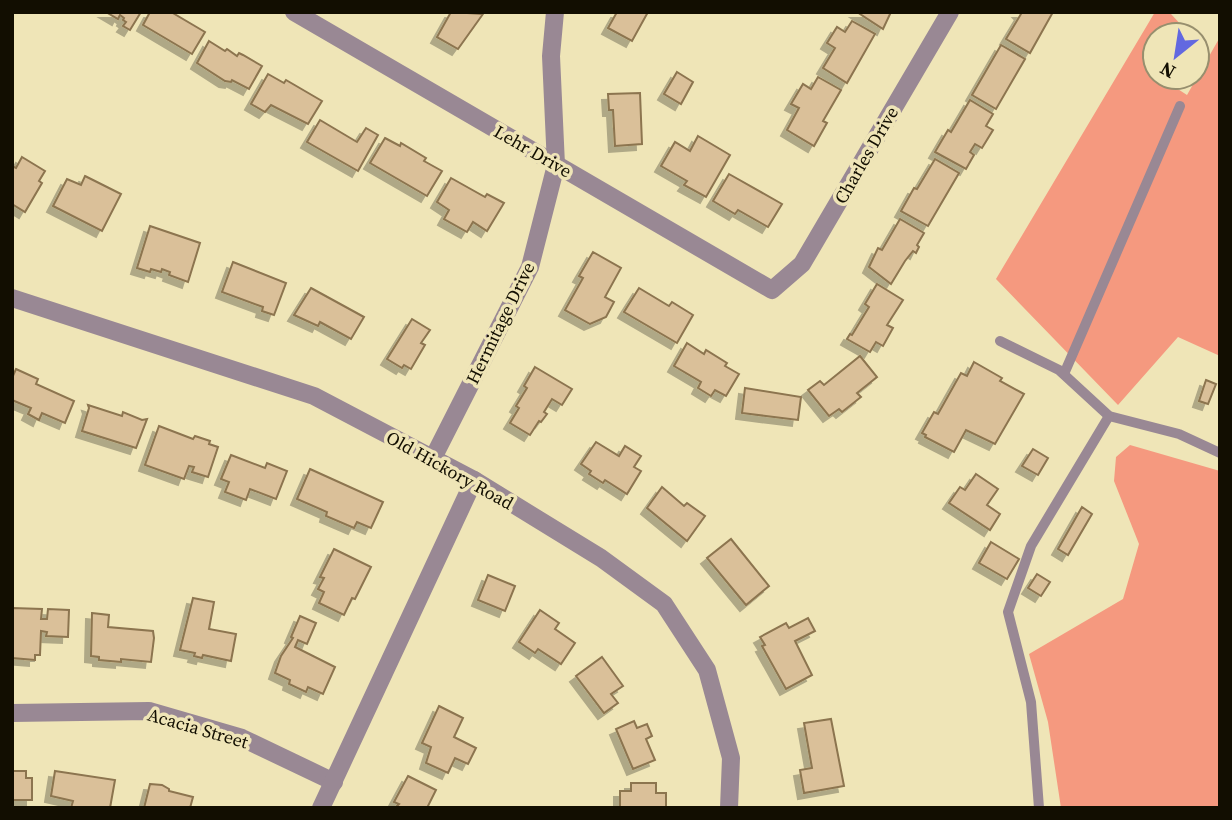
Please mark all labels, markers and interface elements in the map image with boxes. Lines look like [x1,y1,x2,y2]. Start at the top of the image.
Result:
north arrow [1141,21,1211,91]
text: N [1155,56,1180,85]
street label: Charles Drive [828,102,904,208]
street label: Lehr Drive [490,119,576,183]
street label: Hermitage Drive [460,258,540,388]
street label: Old Hickory Road [382,425,518,515]
street label: Acacia Street [145,702,251,754]

